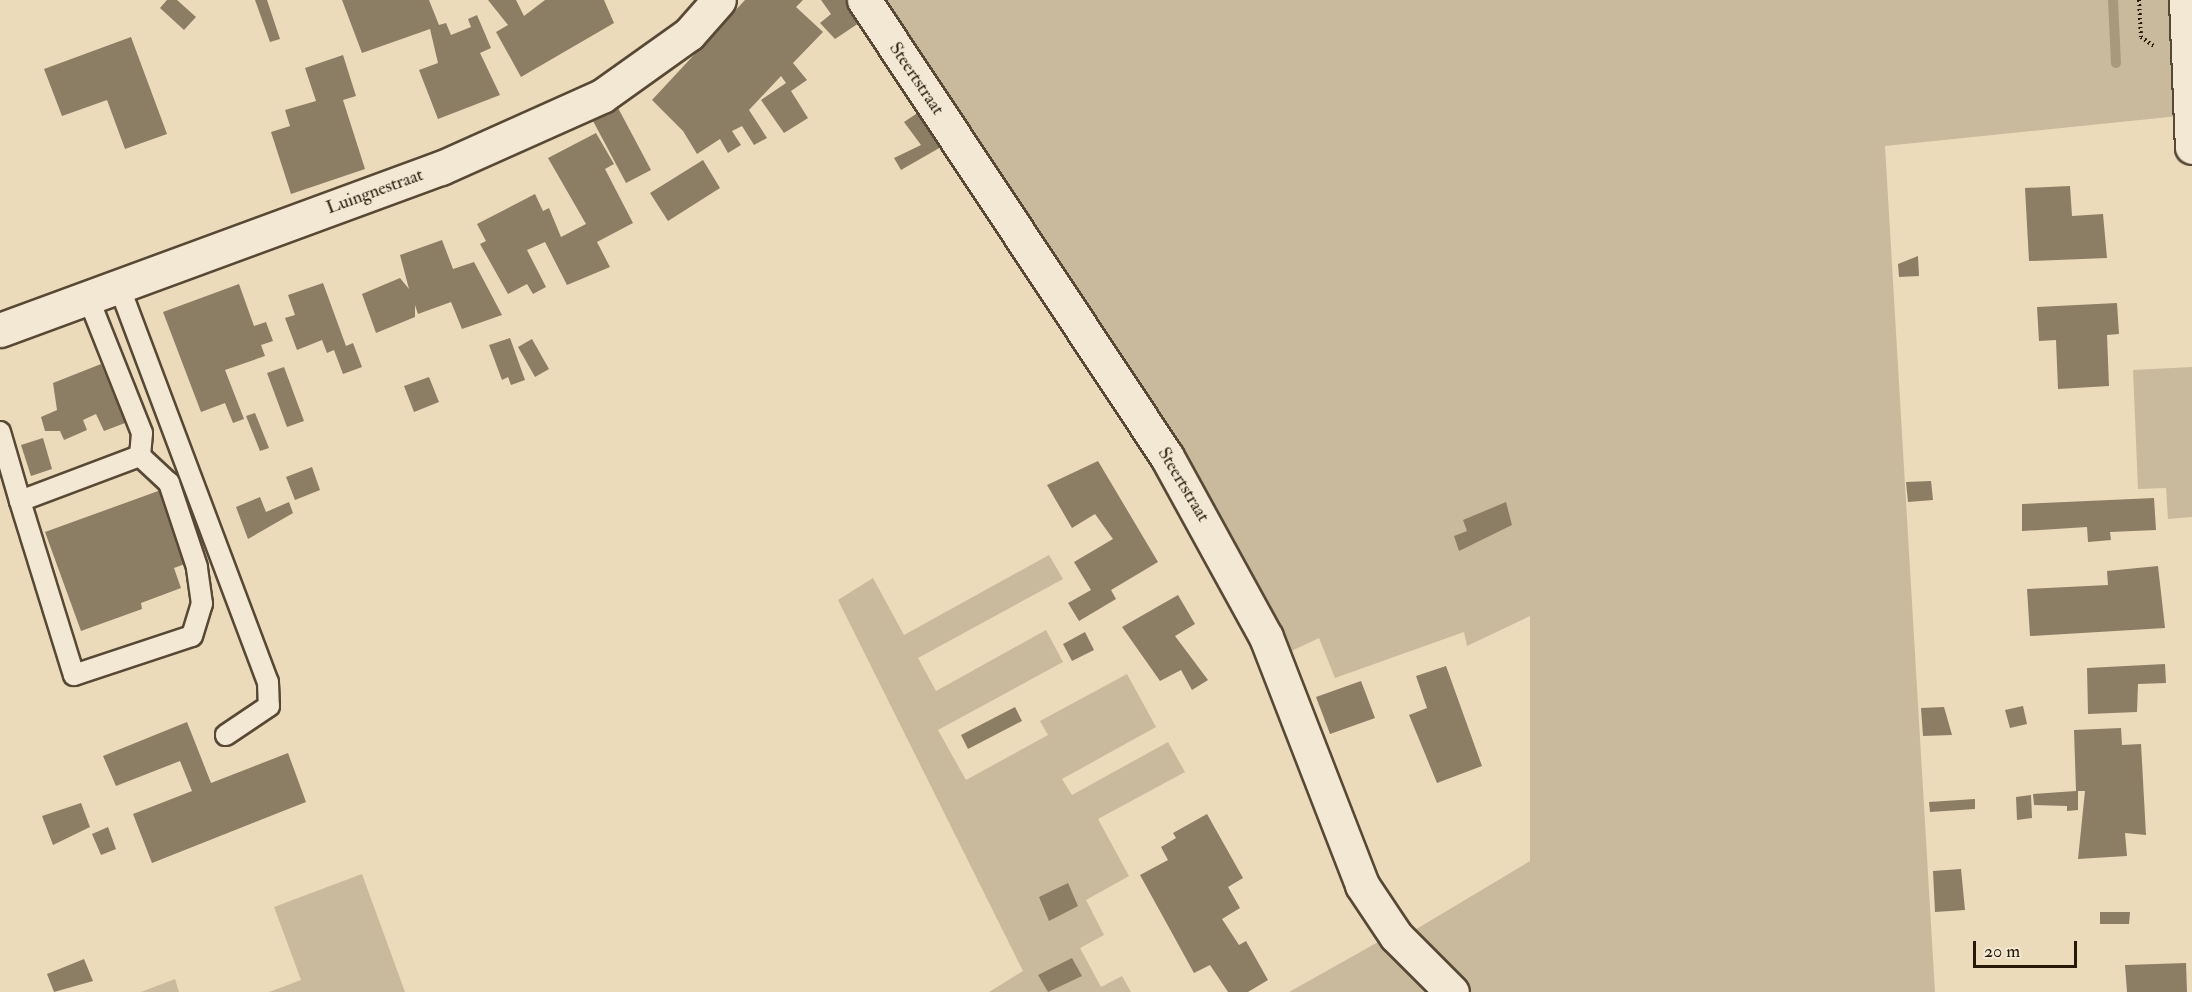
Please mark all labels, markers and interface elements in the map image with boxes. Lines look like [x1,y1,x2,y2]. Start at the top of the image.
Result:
street label: Steertstraat [884,39,948,119]
street label: Luingnestraat [324,165,426,219]
street label: Steertstraat [1152,444,1214,526]
scale bar [1976,929,2080,967]
text: 20 m [1984,940,2020,963]

